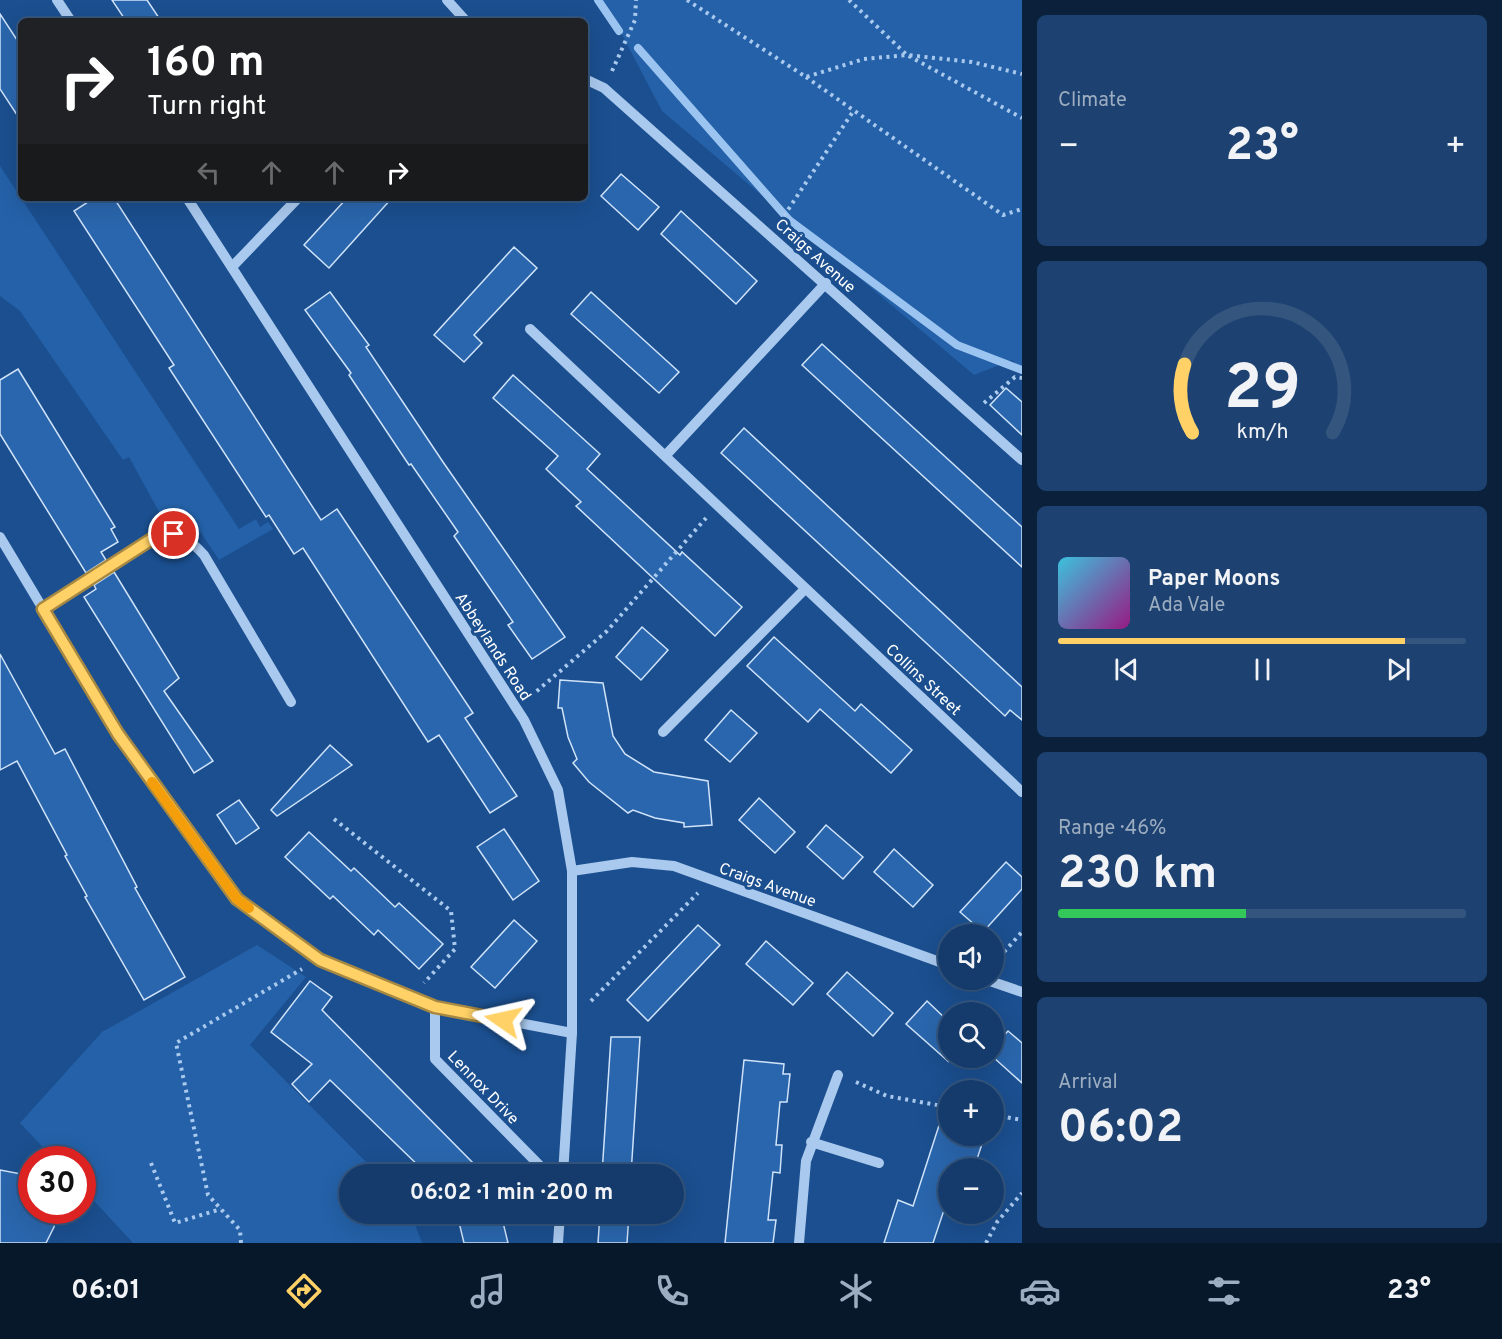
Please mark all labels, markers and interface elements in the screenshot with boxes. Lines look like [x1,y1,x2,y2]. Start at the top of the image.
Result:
text: 160 m [147,38,265,91]
icon: right [48,42,126,120]
text: Climate [1058,88,1127,114]
text: Turn right [147,90,266,124]
text: 23° [1225,119,1299,176]
text: − [1058,127,1079,169]
text: + [1445,127,1466,169]
icon: left [192,156,225,189]
icon: ahead [255,156,288,189]
icon: ahead [318,156,351,189]
icon: right [381,156,414,189]
street label: Craigs Avenue [770,215,859,298]
text: 29 [1224,352,1300,431]
text: km/h [1236,419,1288,446]
pin [148,508,199,559]
icon: arrive [157,517,190,550]
text: Paper Moons [1148,566,1280,593]
street label: Abbeylands Road [450,589,535,705]
text: Ada Vale [1148,593,1225,619]
street label: Collins Street [881,640,965,721]
icon: previous [1110,653,1143,686]
icon: pause [1246,653,1279,686]
icon: next [1382,653,1415,686]
text: Range · 46% [1058,816,1167,842]
text: 230 km [1058,847,1217,904]
street label: Craigs Avenue [716,859,819,913]
map controls [938,924,1004,1224]
button: sound [938,924,1004,990]
position arrow [471,988,535,1052]
button: search [938,1002,1004,1068]
street label: Lennox Drive [442,1047,523,1129]
text: Arrival [1058,1070,1118,1096]
button: + [938,1080,1004,1146]
text: 06:02 [1058,1101,1183,1158]
speed limit sign: 30 [18,1146,96,1224]
button: − [938,1158,1004,1224]
text: 06:02 · 1 min · 200 m [410,1180,613,1207]
icon: directions [283,1270,325,1312]
icon: music [467,1270,509,1312]
icon: phone [651,1270,693,1312]
icon: climate [835,1270,877,1312]
icon: car [1019,1270,1061,1312]
icon: filters [1203,1270,1245,1312]
text: 06:01 [71,1274,141,1308]
text: 23° [1387,1274,1431,1308]

